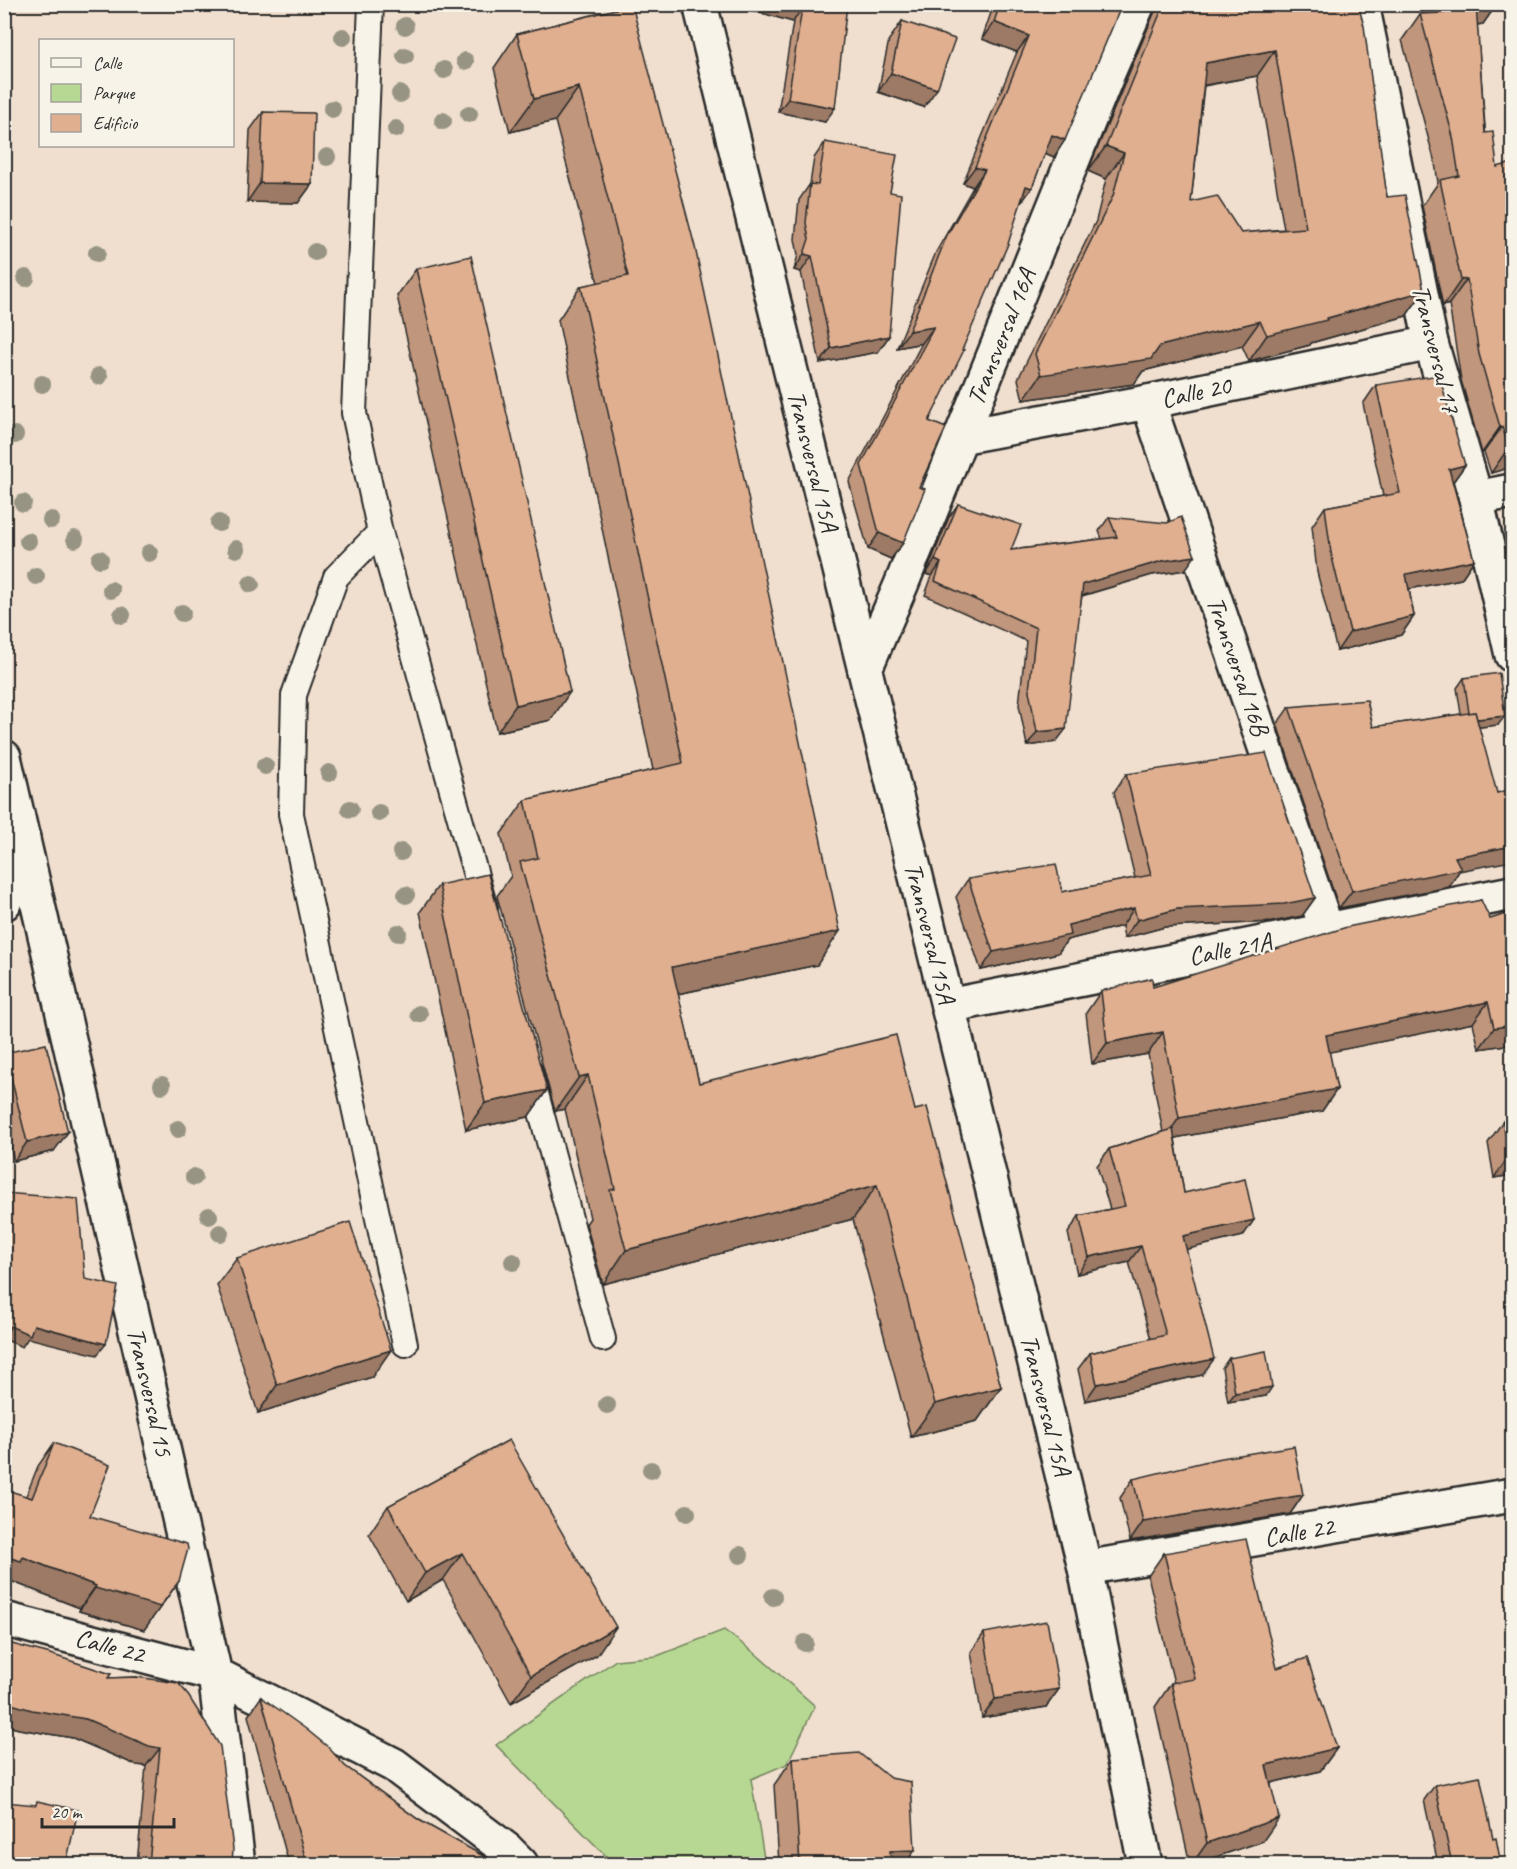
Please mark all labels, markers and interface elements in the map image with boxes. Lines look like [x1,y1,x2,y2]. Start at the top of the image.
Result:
legend [39,39,234,147]
text: Calle [93,52,122,74]
text: Parque [93,82,135,104]
text: Edificio [93,112,139,134]
street label: Transversal 16A [959,262,1044,410]
street label: Transversal 17 [1404,281,1468,418]
street label: Calle 20 [1158,368,1236,415]
street label: Transversal 15A [780,387,847,537]
street label: Transversal 16B [1199,592,1278,741]
street label: Transversal 15A [897,859,964,1009]
street label: Calle 21A [1186,924,1276,973]
street label: Transversal 15 [119,1324,181,1461]
street label: Transversal 15A [1013,1331,1080,1481]
street label: Calle 22 [1261,1509,1339,1554]
street label: Calle 22 [72,1621,151,1672]
scale bar [42,1791,174,1829]
text: 20 m [51,1801,84,1823]

